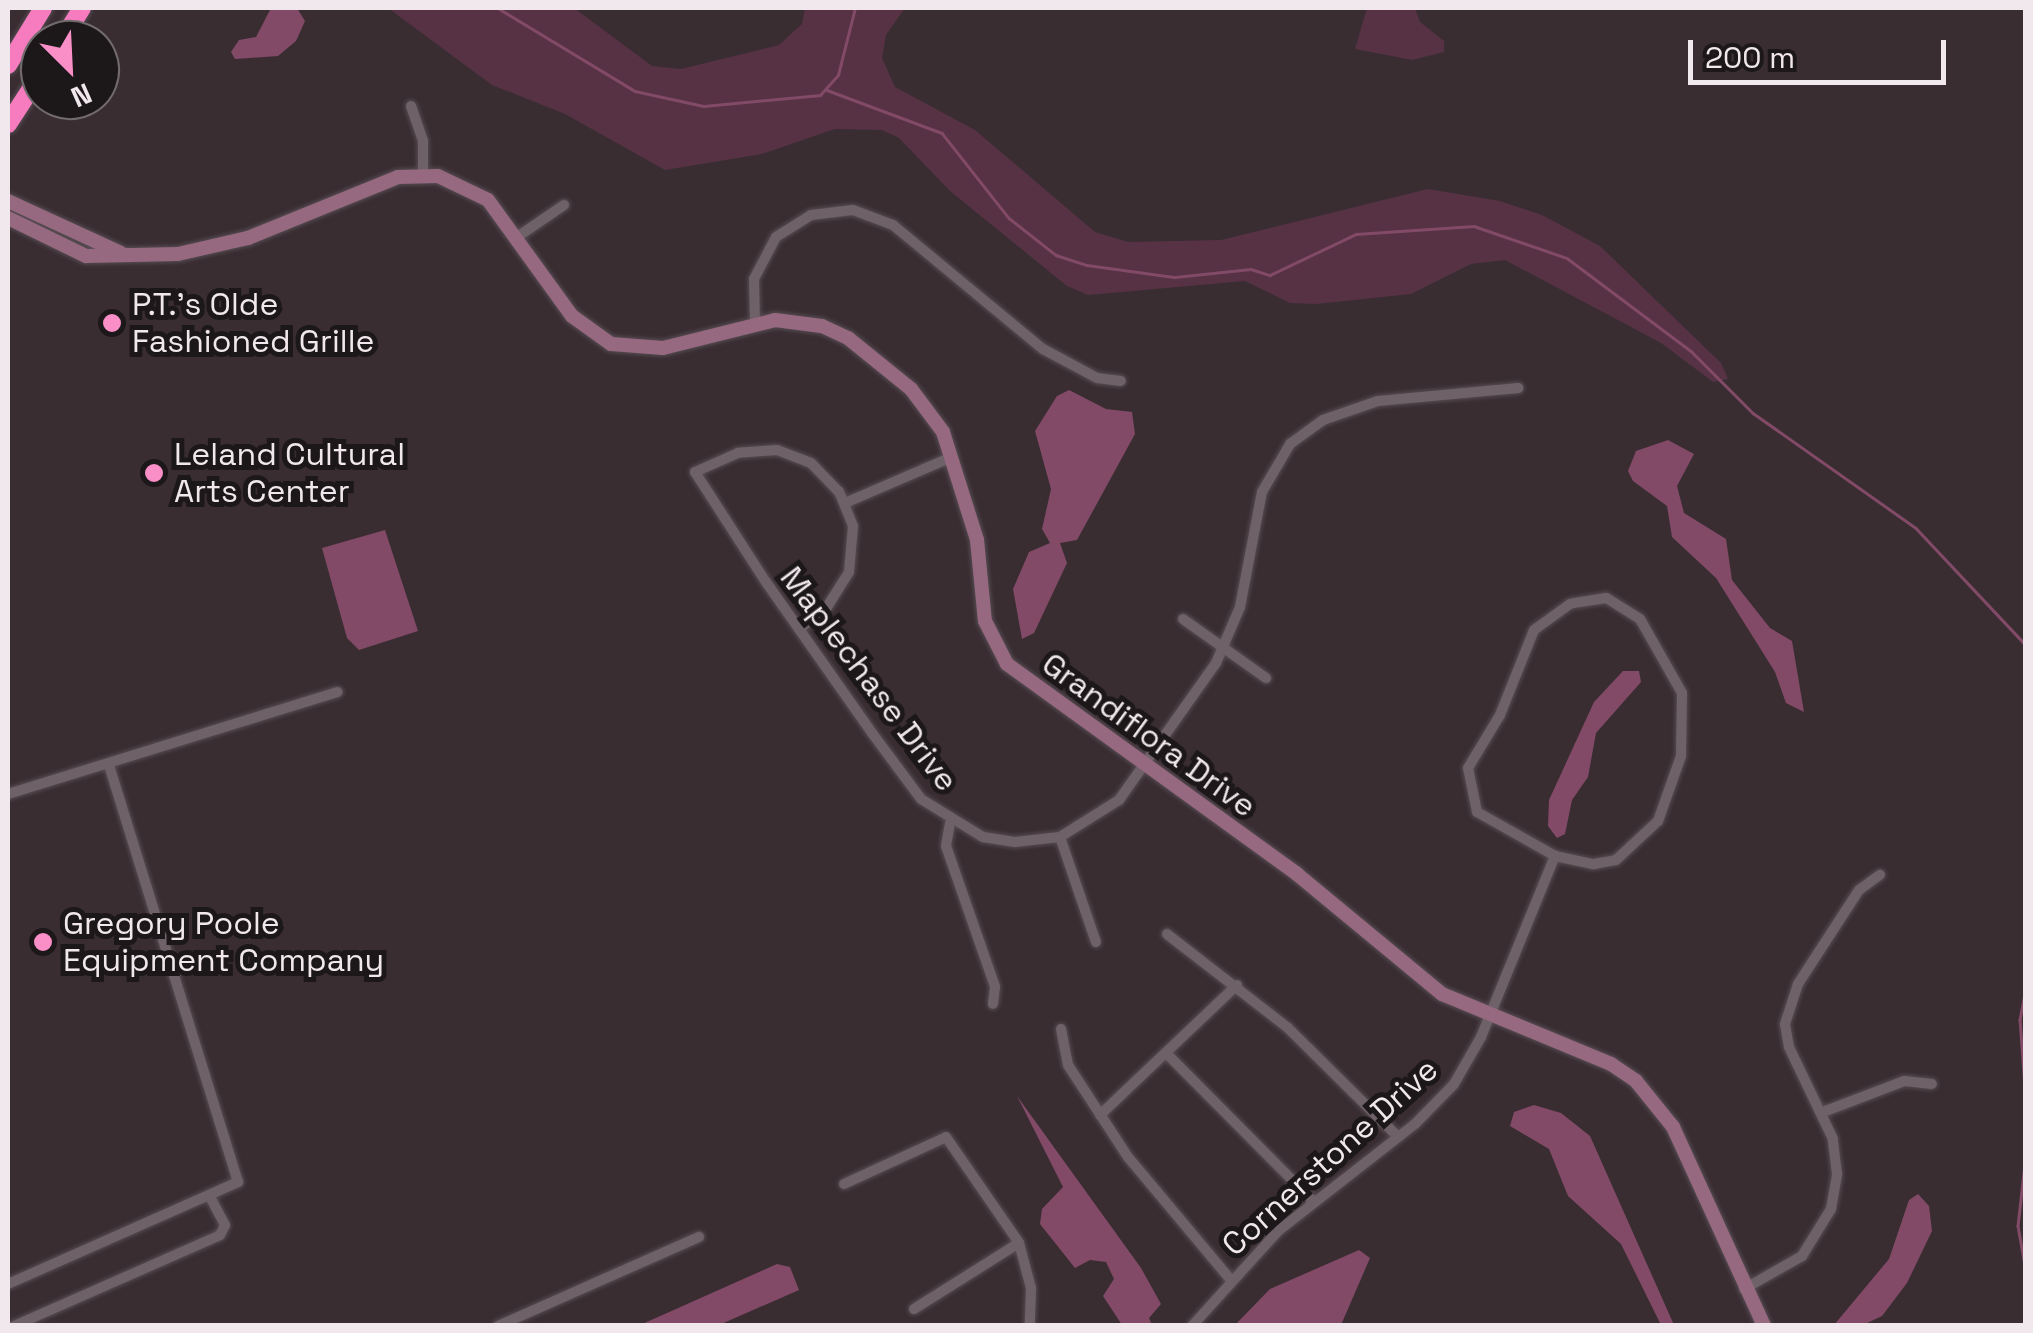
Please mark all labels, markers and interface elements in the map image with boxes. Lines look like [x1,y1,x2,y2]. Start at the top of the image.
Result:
north arrow [20,20,120,120]
scale bar [1693,20,1950,82]
text: 200 m [1705,38,1795,77]
text: N [66,75,97,116]
place label: P.T.'s Olde Fashioned Grille [132,286,374,361]
marker: P.T.'s Olde Fashioned Grille [101,312,123,334]
place label: Leland Cultural Arts Center [174,436,405,511]
marker: Leland Cultural Arts Center [143,462,165,484]
street label: Maplechase Drive [772,559,966,799]
street label: Grandiflora Drive [1035,645,1263,825]
place label: Gregory Poole Equipment Company [63,905,384,980]
marker: Gregory Poole Equipment Company [32,931,54,953]
street label: Cornerstone Drive [1214,1050,1446,1264]

